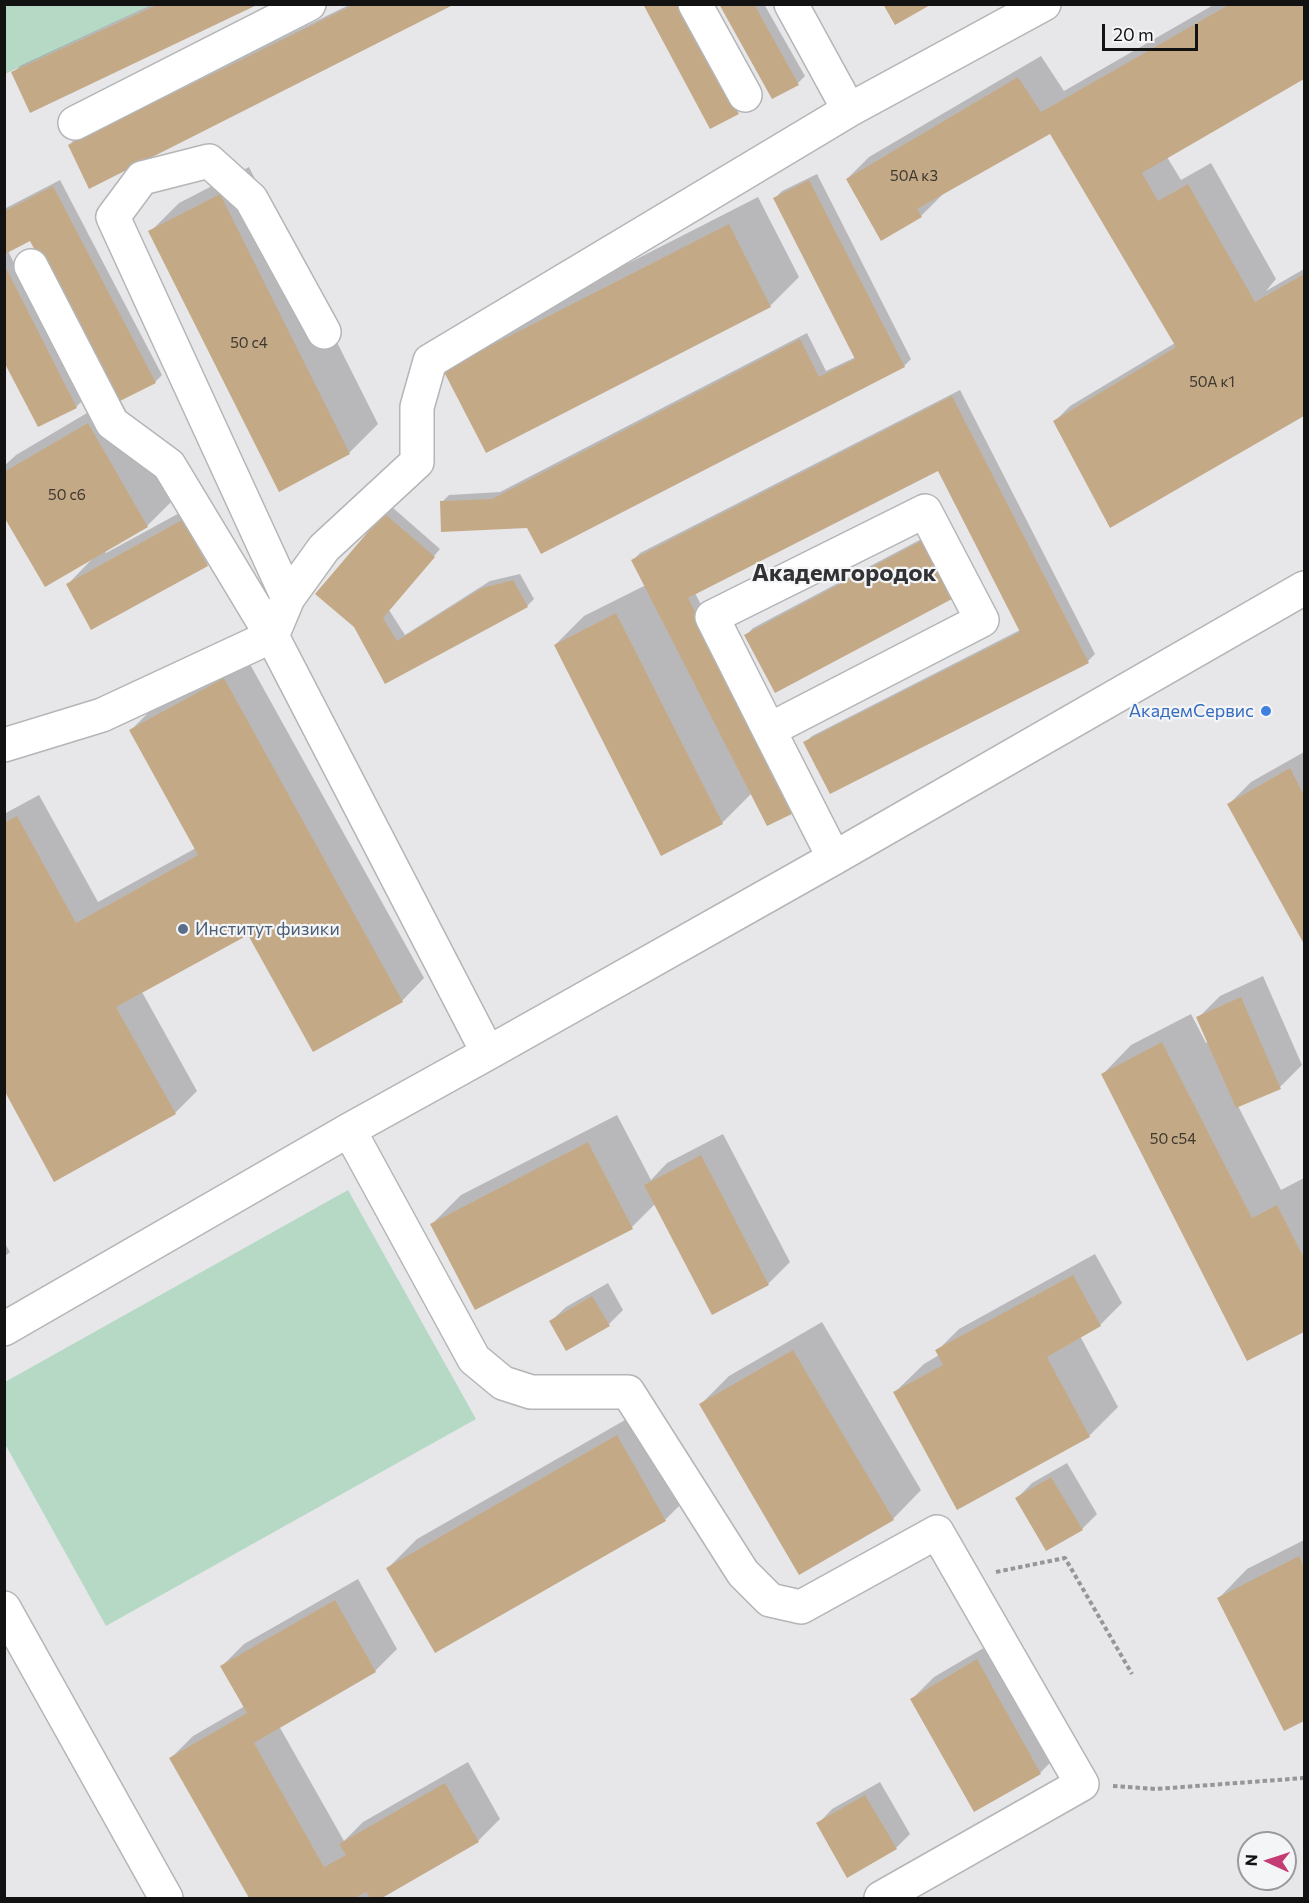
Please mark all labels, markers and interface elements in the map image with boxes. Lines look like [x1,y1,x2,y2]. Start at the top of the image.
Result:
scale bar [1105,12,1201,50]
text: 20 m [1113,23,1154,45]
house number: 50А к3 [890,167,938,185]
house number: 50 с4 [230,334,268,352]
house number: 50А к1 [1189,373,1235,391]
house number: 50 с6 [48,486,86,504]
district label: Академгородок [752,559,936,587]
place label: АкадемСервис [1129,700,1254,722]
marker: АкадемСервис [1259,704,1273,718]
place label: Институт физики [195,918,340,940]
marker: Институт физики [176,922,190,936]
house number: 50 с54 [1150,1130,1196,1148]
north arrow [1237,1831,1297,1891]
text: N [1241,1854,1260,1867]

